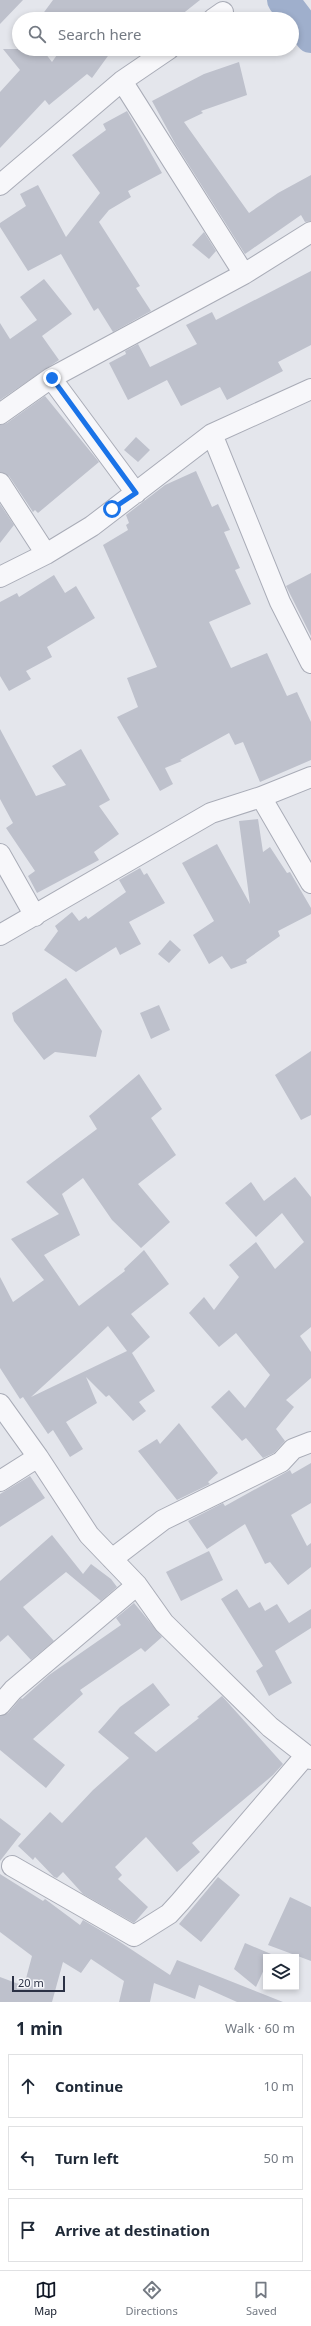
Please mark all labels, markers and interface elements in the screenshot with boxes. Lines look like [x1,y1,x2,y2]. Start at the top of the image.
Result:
search box [12,12,299,56]
icon: search [26,23,48,45]
text: Search here [58,24,141,44]
route end [43,369,61,387]
route start [103,500,121,518]
map controls [263,1954,299,1990]
button: layers [263,1954,299,1990]
scale bar [12,1974,65,1993]
text: 20 m [18,1975,44,1990]
text: 1 min [16,2017,63,2040]
text: Walk · 60 m [225,2019,295,2037]
icon: ahead [17,2075,39,2097]
text: Continue [55,2076,123,2096]
text: 10 m [264,2077,294,2095]
icon: left [17,2147,39,2169]
text: Turn left [55,2148,119,2168]
text: 50 m [264,2149,294,2167]
icon: arrive [17,2219,39,2241]
text: Arrive at destination [55,2220,210,2240]
tab: Map [34,2279,57,2318]
tab: Directions [125,2279,178,2318]
tab: Saved [246,2279,277,2318]

